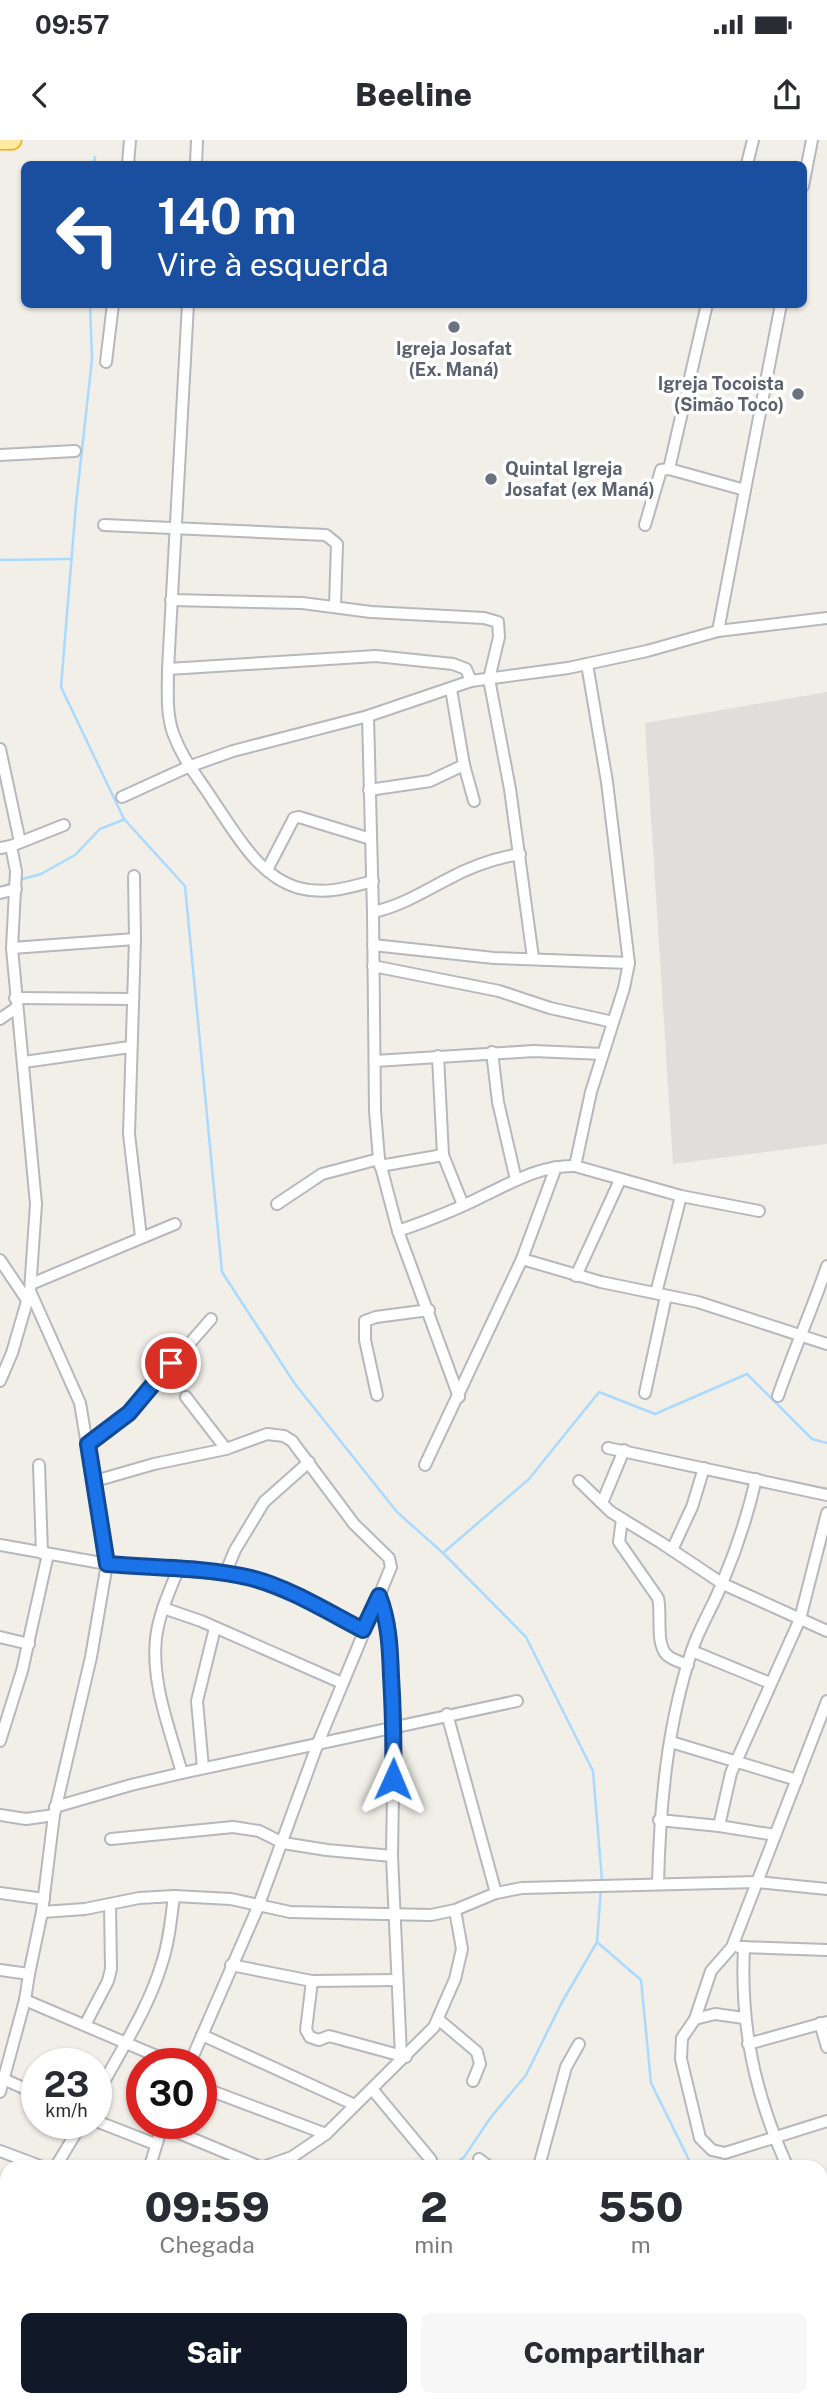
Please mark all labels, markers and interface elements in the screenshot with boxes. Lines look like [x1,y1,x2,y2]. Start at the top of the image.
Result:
text: 09:57 [35,9,110,40]
icon: back [21,76,59,114]
text: Beeline [355,76,472,113]
icon: share [768,76,806,114]
text: 140 m [157,187,297,245]
icon: left [42,189,133,280]
text: Vire à esquerda [157,246,389,283]
marker: Igreja Josafat (Ex. Maná) [446,319,462,335]
place label: Igreja Josafat (Ex. Maná) [396,338,512,380]
place label: Igreja Tocoista (Simão Toco) [658,373,784,415]
marker: Igreja Tocoista (Simão Toco) [790,386,806,402]
place label: Quintal Igreja Josafat (ex Maná) [505,458,655,500]
marker: Quintal Igreja Josafat (ex Maná) [483,471,499,487]
pin [141,1333,201,1393]
icon: arrive [152,1344,190,1382]
position arrow [356,1742,430,1816]
speed limit sign: 30 [126,2048,217,2139]
text: 23 [44,2064,89,2105]
text: km/h [45,2100,88,2121]
text: 09:59 [144,2182,270,2231]
text: 2 [420,2182,448,2231]
text: 550 [598,2182,684,2231]
text: Chegada [160,2231,255,2258]
text: min [414,2231,453,2258]
text: m [631,2231,651,2258]
button: Sair [21,2313,407,2393]
button: Compartilhar [421,2313,807,2393]

